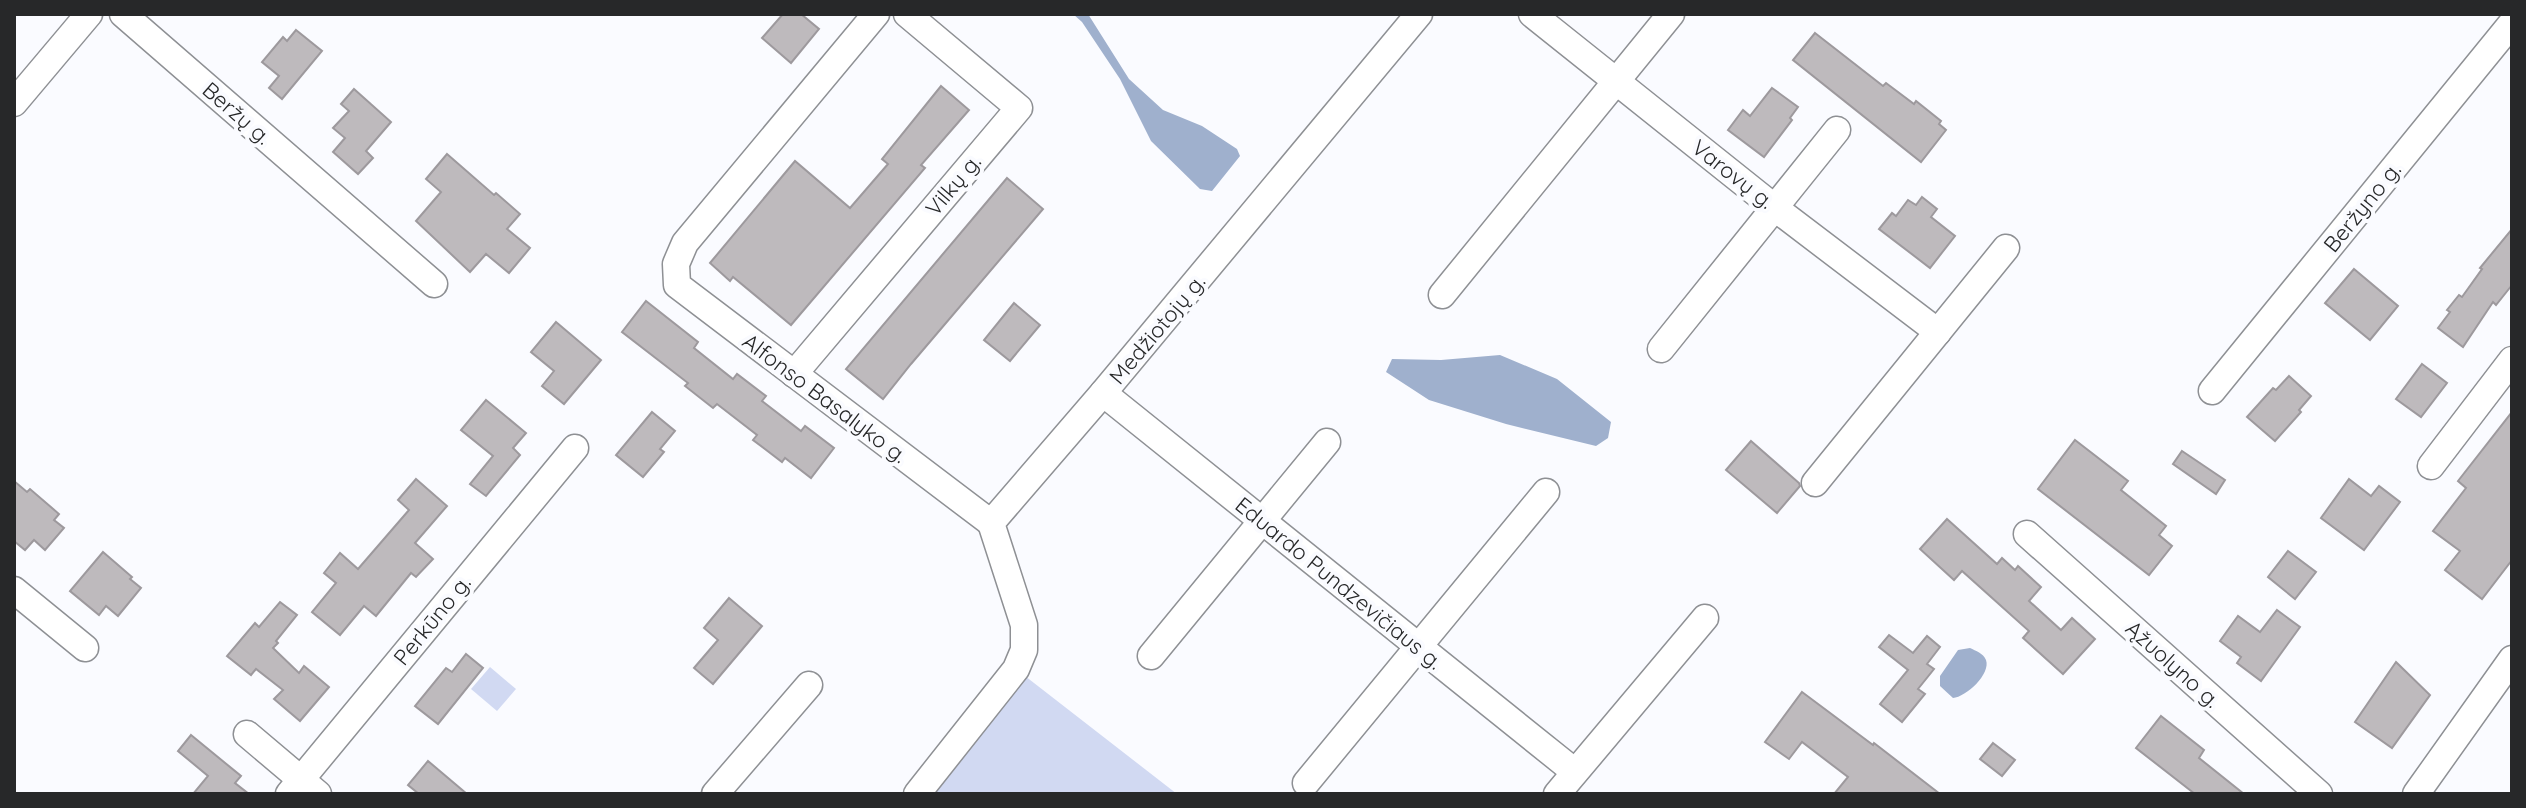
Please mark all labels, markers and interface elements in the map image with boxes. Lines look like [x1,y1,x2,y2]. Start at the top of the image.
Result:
street label: Beržų g. [197,76,277,150]
street label: Varovų g. [1686,133,1780,215]
street label: Vilkų g. [919,148,987,222]
street label: Beržyno g. [2317,156,2407,258]
street label: Medžiotojų g. [1103,268,1211,390]
street label: Alfonso Basalyko g. [737,327,913,469]
street label: Eduardo Pundzevičiaus g. [1230,491,1448,675]
street label: Perkūno g. [387,569,477,671]
street label: Ąžuolyno g. [2120,614,2226,714]

